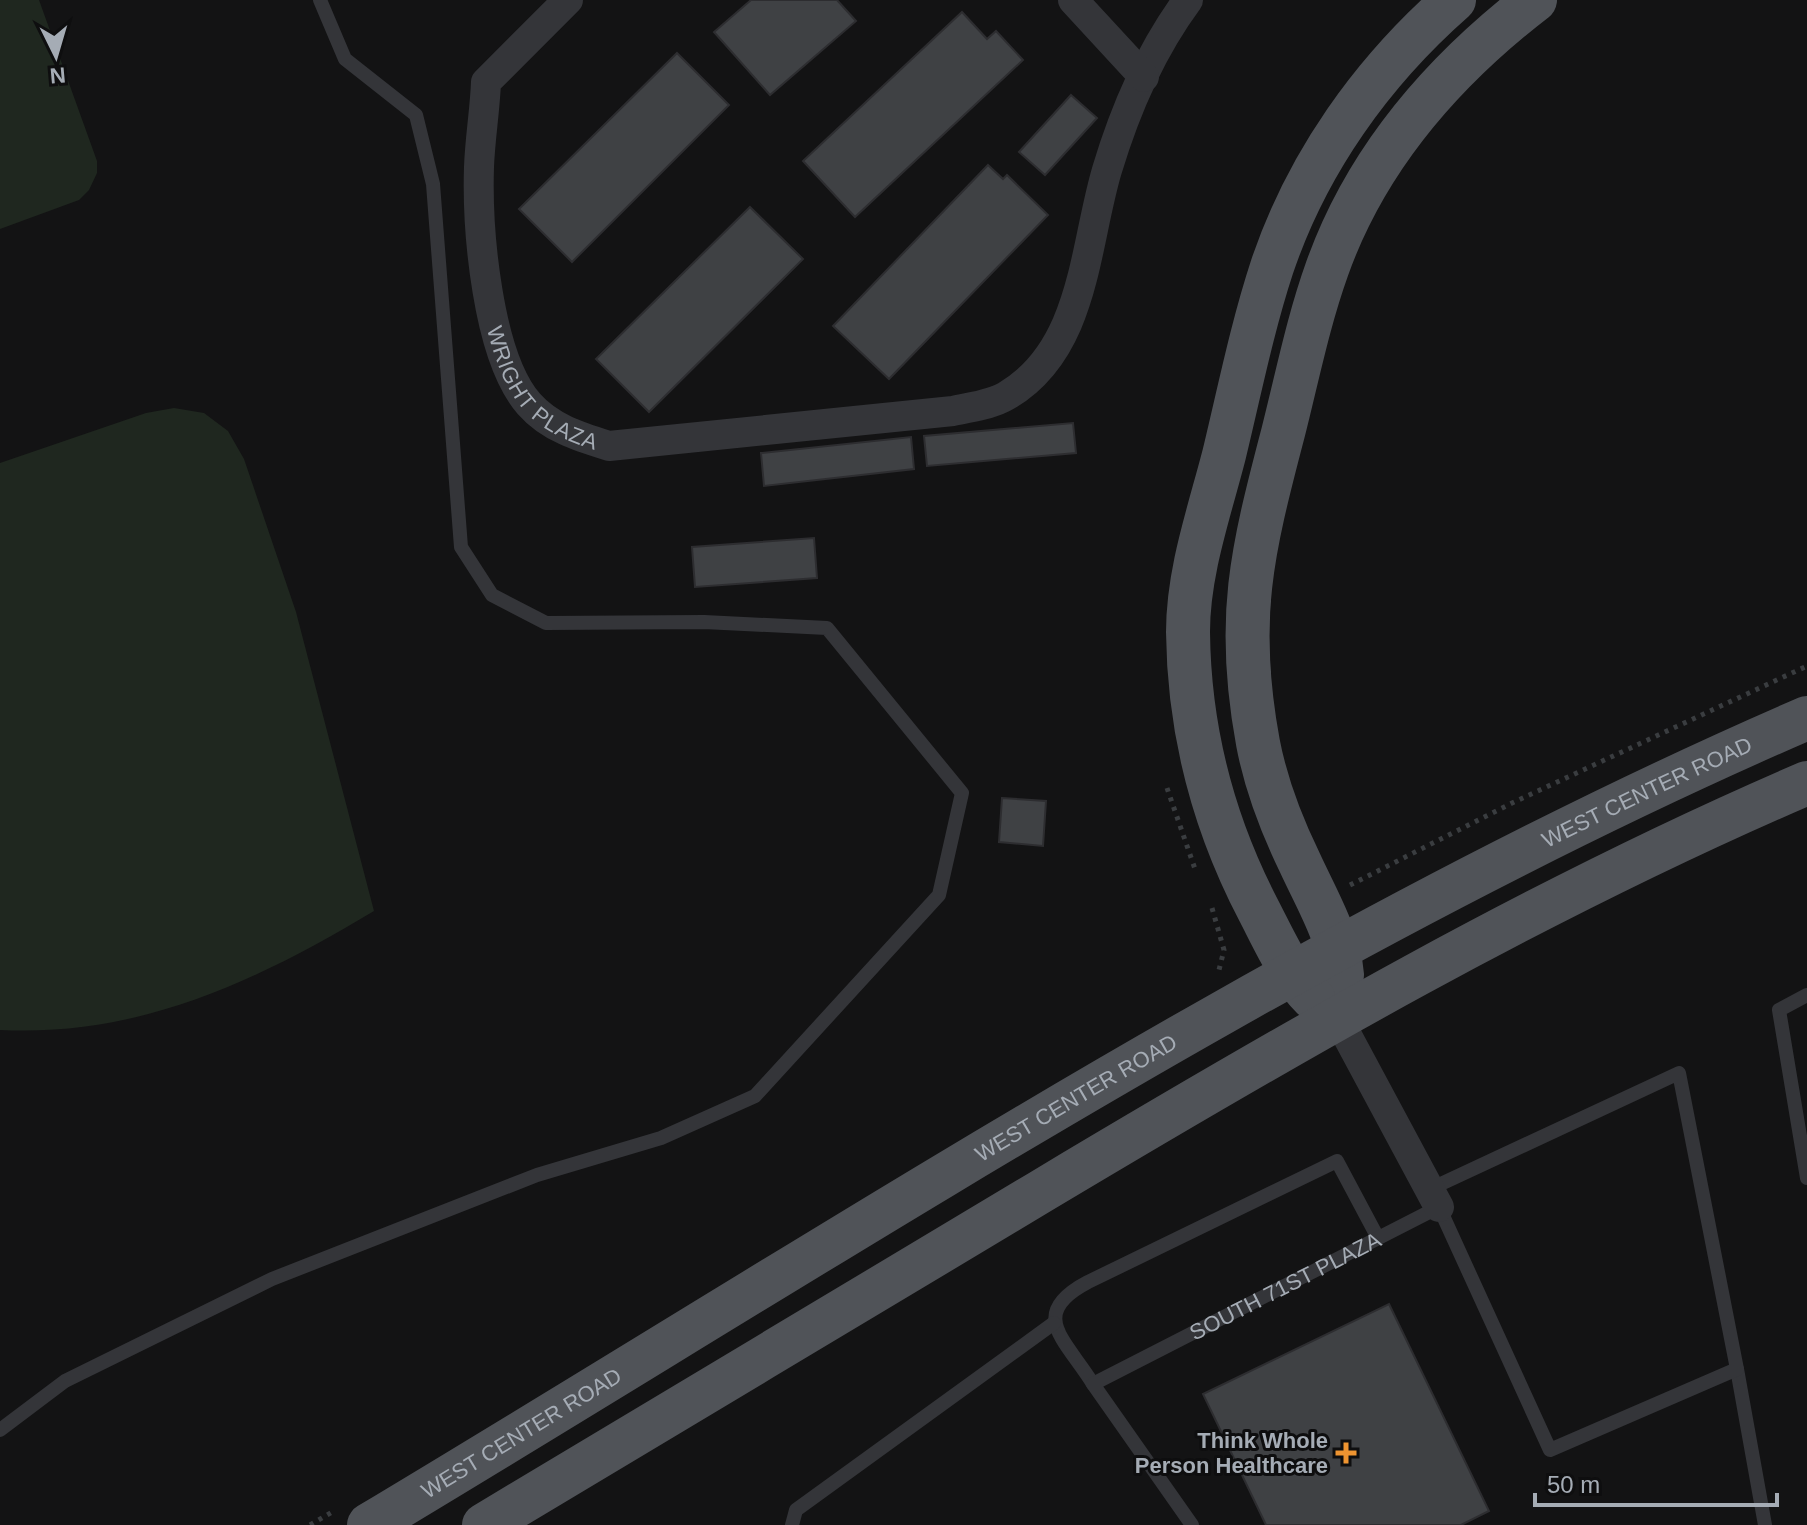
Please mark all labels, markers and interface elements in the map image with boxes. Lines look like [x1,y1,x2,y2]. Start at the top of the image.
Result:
north arrow [16,16,96,96]
text: N [49,62,67,89]
street label: WRIGHT PLAZA [482,323,601,454]
street label: WEST CENTER ROAD [1538,731,1756,852]
street label: WEST CENTER ROAD [970,1029,1181,1166]
street label: SOUTH 71ST PLAZA [1185,1226,1385,1345]
street label: WEST CENTER ROAD [417,1362,626,1503]
place label: Think Whole Person Healthcare [1135,1428,1328,1478]
marker: Think Whole Person Healthcare [1335,1442,1357,1464]
scale bar [1535,1457,1777,1507]
text: 50 m [1547,1471,1600,1498]

